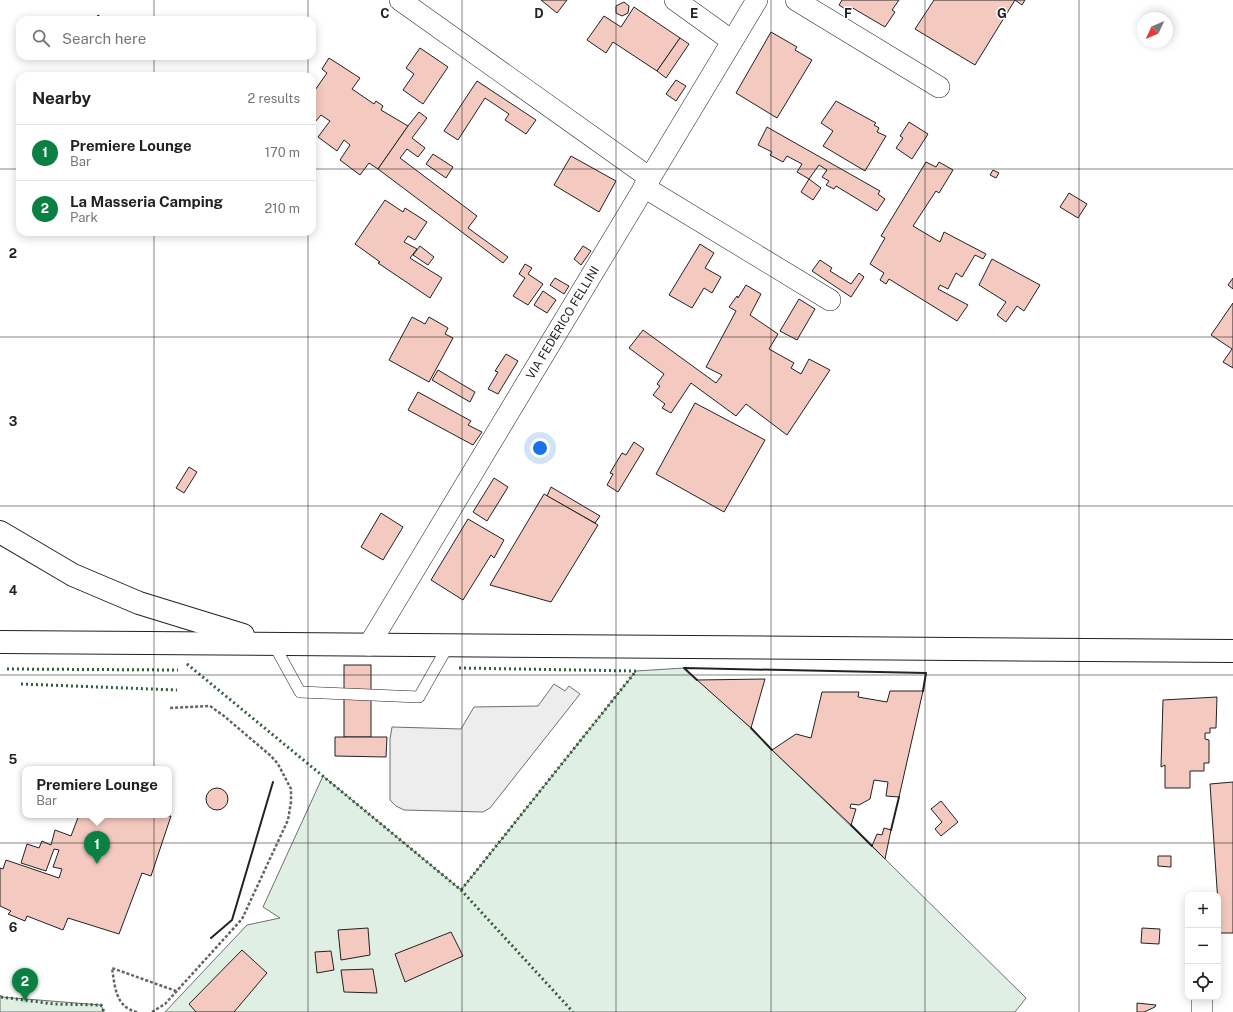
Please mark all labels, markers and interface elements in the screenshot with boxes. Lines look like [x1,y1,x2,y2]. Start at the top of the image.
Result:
text: C [380,6,390,21]
text: D [534,6,544,21]
text: E [690,6,698,21]
text: F [844,6,852,21]
text: G [997,6,1007,21]
north arrow [1137,12,1173,48]
search box [16,16,316,60]
icon: search [30,27,52,49]
text: Search here [62,30,146,47]
text: Nearby [32,88,91,108]
text: 2 results [248,91,300,106]
text: Premiere Lounge [70,137,192,154]
text: 1 [42,145,48,160]
text: 170 m [265,145,300,160]
text: Bar [70,154,91,169]
text: La Masseria Camping [70,193,223,210]
text: 2 [41,201,49,216]
text: 210 m [265,201,300,216]
text: Park [70,210,98,225]
text: 2 [9,246,17,261]
street label: VIA FEDERICO FELLINI [523,264,602,382]
text: 3 [9,414,18,429]
your location [530,438,550,458]
text: 4 [9,583,18,598]
text: 5 [9,752,18,767]
popup [22,766,172,818]
text: Premiere Lounge [36,776,158,793]
text: Bar [36,793,57,808]
pin: 1 [84,831,110,864]
map controls [1185,892,1221,1000]
button: + [1185,892,1221,928]
text: 6 [9,920,18,935]
button: − [1185,928,1221,964]
button: locate [1185,964,1221,1000]
pin: 2 [12,968,38,1001]

